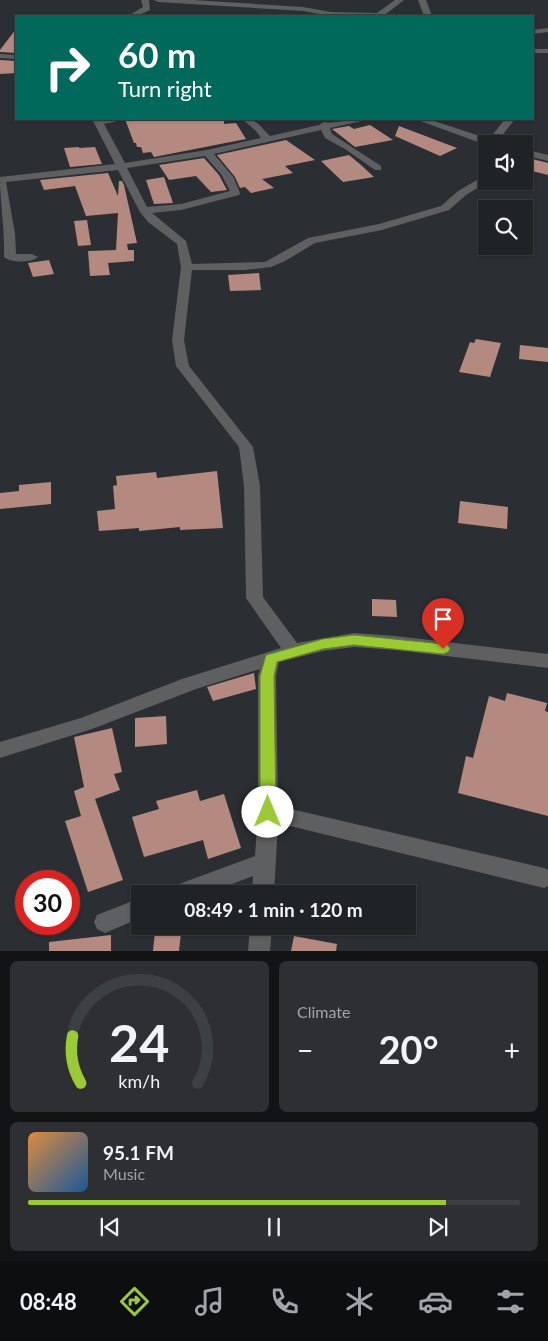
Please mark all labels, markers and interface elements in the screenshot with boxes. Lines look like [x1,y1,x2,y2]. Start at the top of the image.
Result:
text: 60 m [118,33,196,75]
icon: right [35,35,100,100]
text: Turn right [118,75,212,102]
map controls [478,135,533,255]
button: sound [478,135,533,190]
button: search [478,200,533,255]
pin [422,598,464,649]
icon: arrive [429,605,457,633]
position arrow [241,785,293,837]
speed limit sign: 30 [15,870,80,935]
text: 08:49 · 1 min · 120 m [184,898,363,921]
text: Climate [297,1002,350,1021]
text: 24 [109,1011,170,1073]
text: 20° [379,1026,438,1072]
text: − [297,1033,313,1067]
text: + [504,1033,520,1067]
text: km/h [119,1070,160,1092]
text: 95.1 FM [103,1141,174,1164]
text: Music [103,1164,145,1183]
icon: previous [96,1213,124,1241]
icon: pause [260,1213,288,1241]
icon: next [424,1213,452,1241]
icon: directions [117,1284,152,1319]
icon: music [192,1284,227,1319]
icon: phone [267,1284,302,1319]
icon: climate [342,1284,377,1319]
icon: car [418,1284,453,1319]
icon: filters [493,1284,528,1319]
text: 08:48 [20,1288,77,1315]

